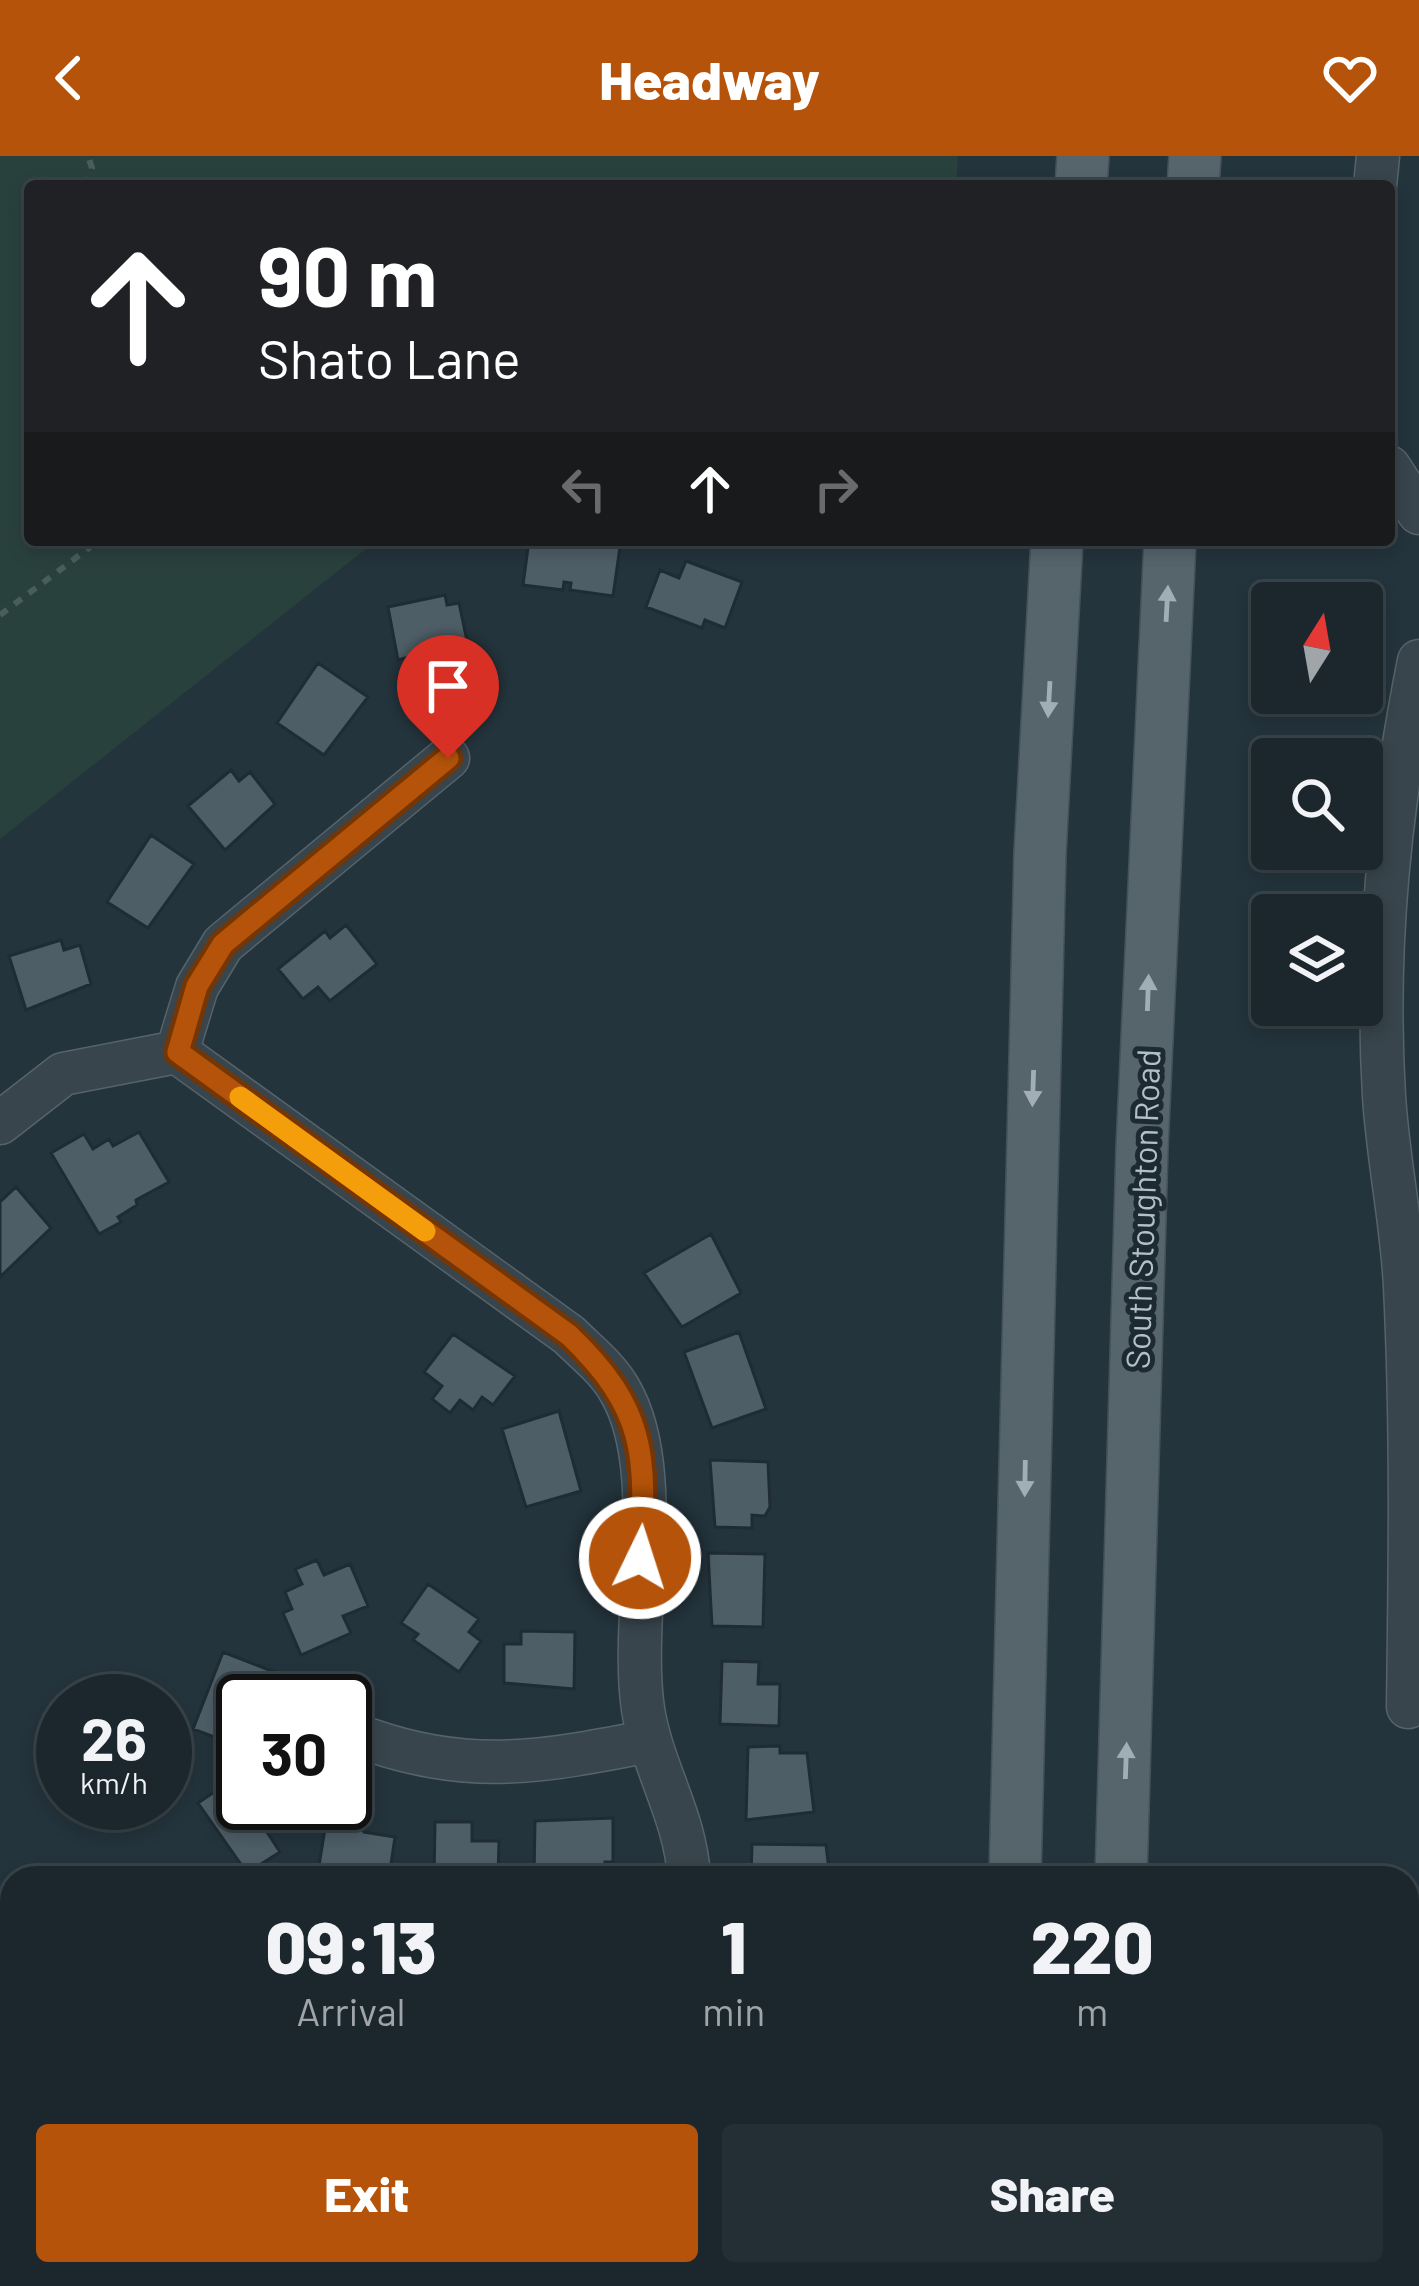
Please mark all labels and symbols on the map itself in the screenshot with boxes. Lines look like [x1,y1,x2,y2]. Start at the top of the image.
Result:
north arrow [1251,582,1383,714]
one-way arrow [1157,585,1176,622]
pin [397,635,499,758]
one-way arrow [1039,681,1058,718]
one-way arrow [1139,973,1158,1011]
street label: South Stoughton Road [1116,1048,1168,1370]
one-way arrow [1023,1070,1042,1108]
one-way arrow [1015,1460,1034,1498]
position arrow [577,1495,703,1621]
speed limit sign: 30 [216,1674,372,1830]
one-way arrow [1117,1741,1136,1779]

